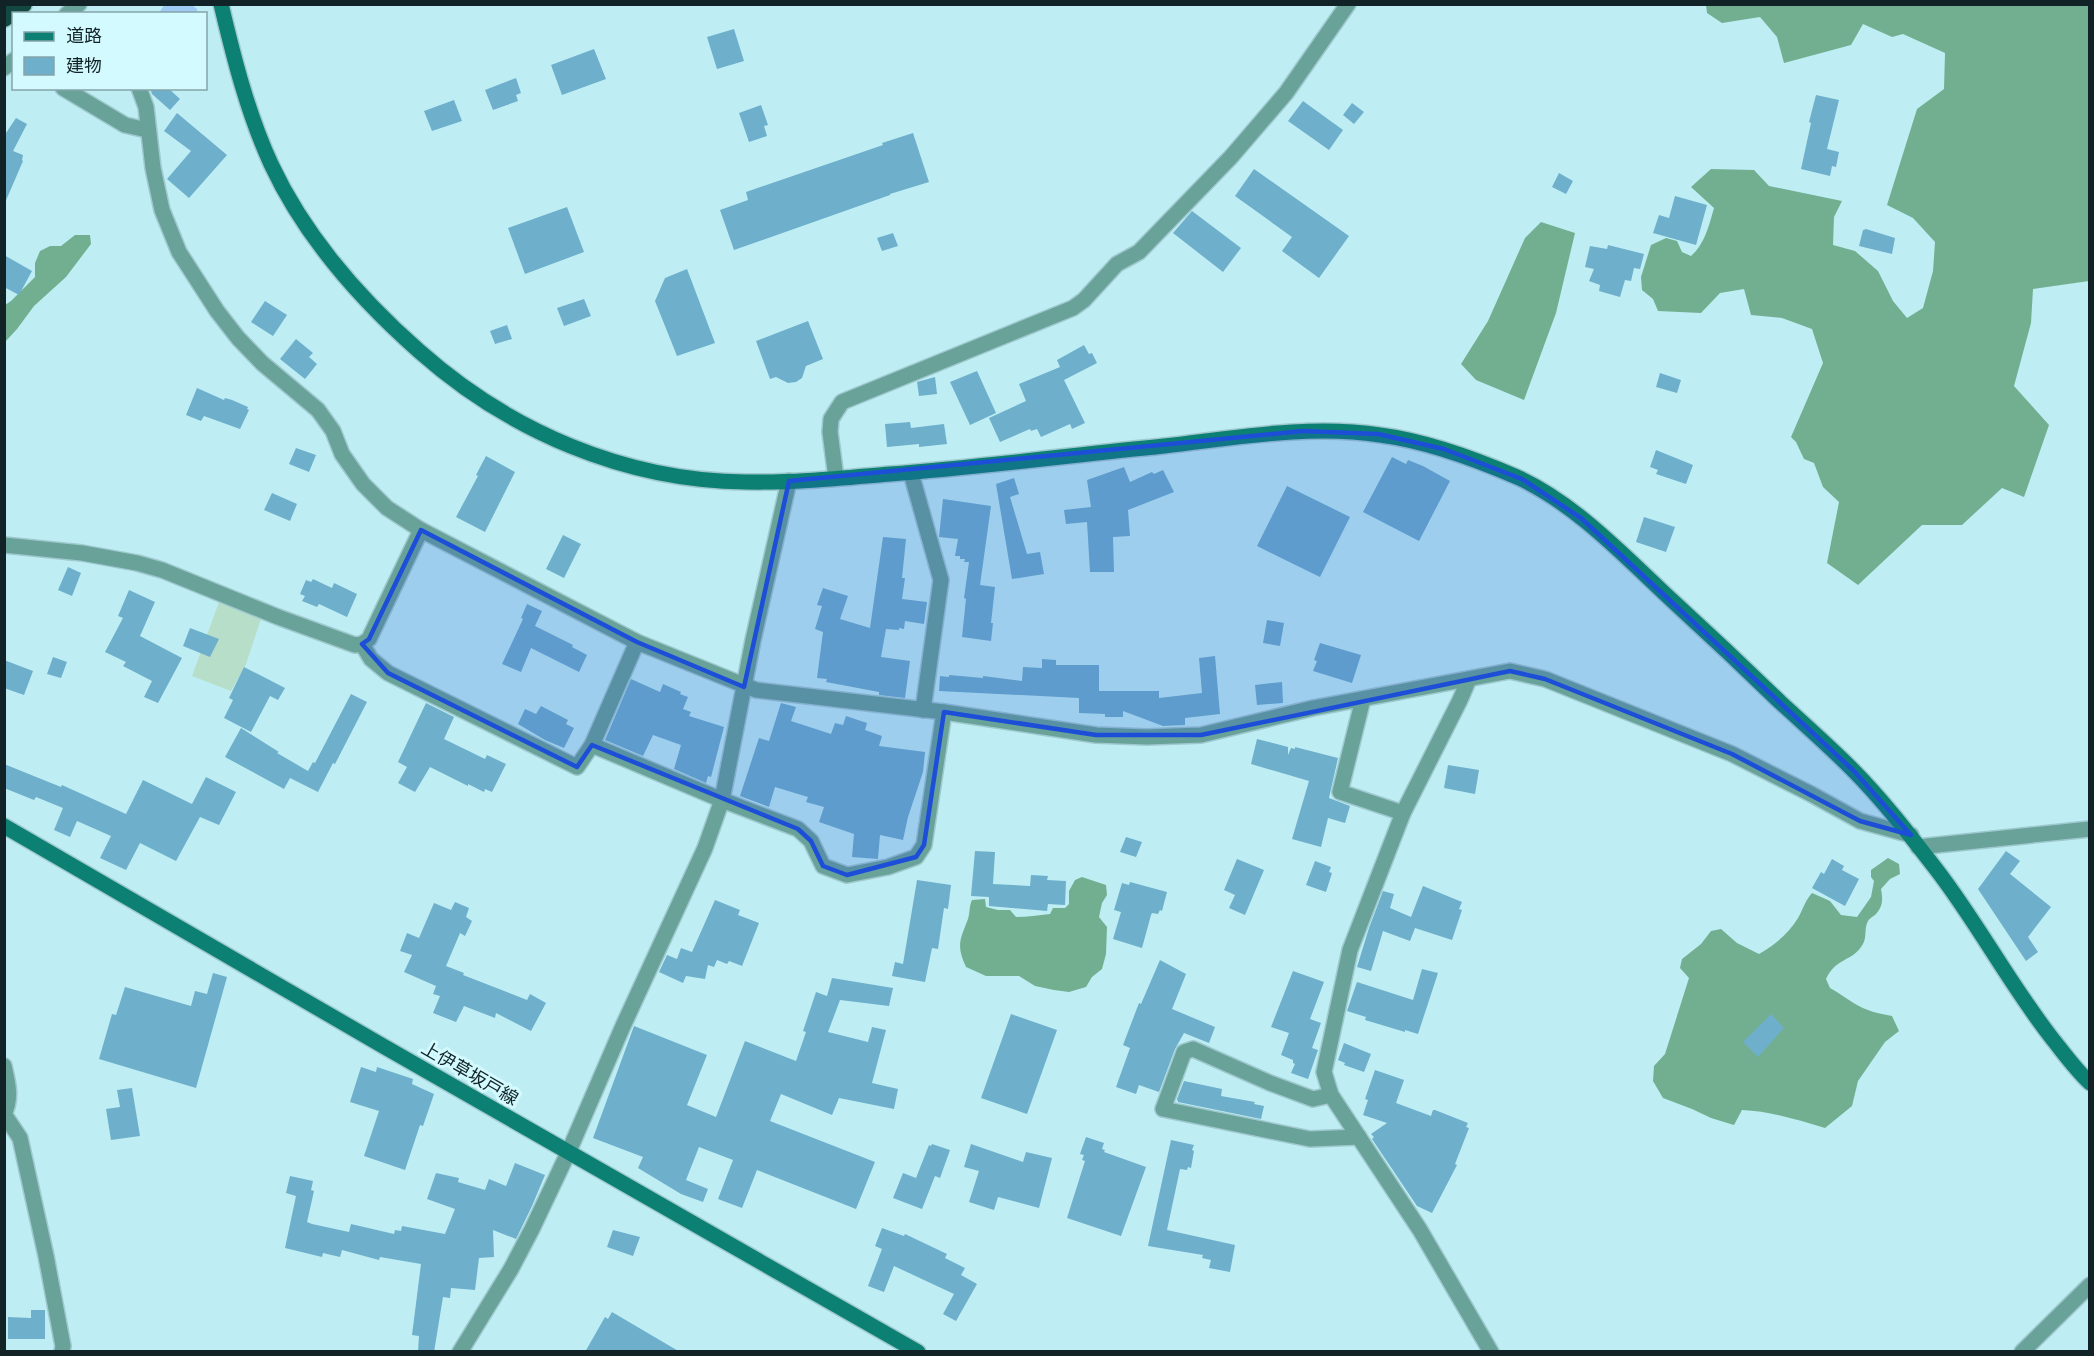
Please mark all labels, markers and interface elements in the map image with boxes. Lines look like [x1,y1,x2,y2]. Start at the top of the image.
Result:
legend [12,12,207,90]
text: 道路 [66,24,102,47]
text: 建物 [66,54,102,77]
street label: 上伊草坂戸線 [417,1036,523,1110]

